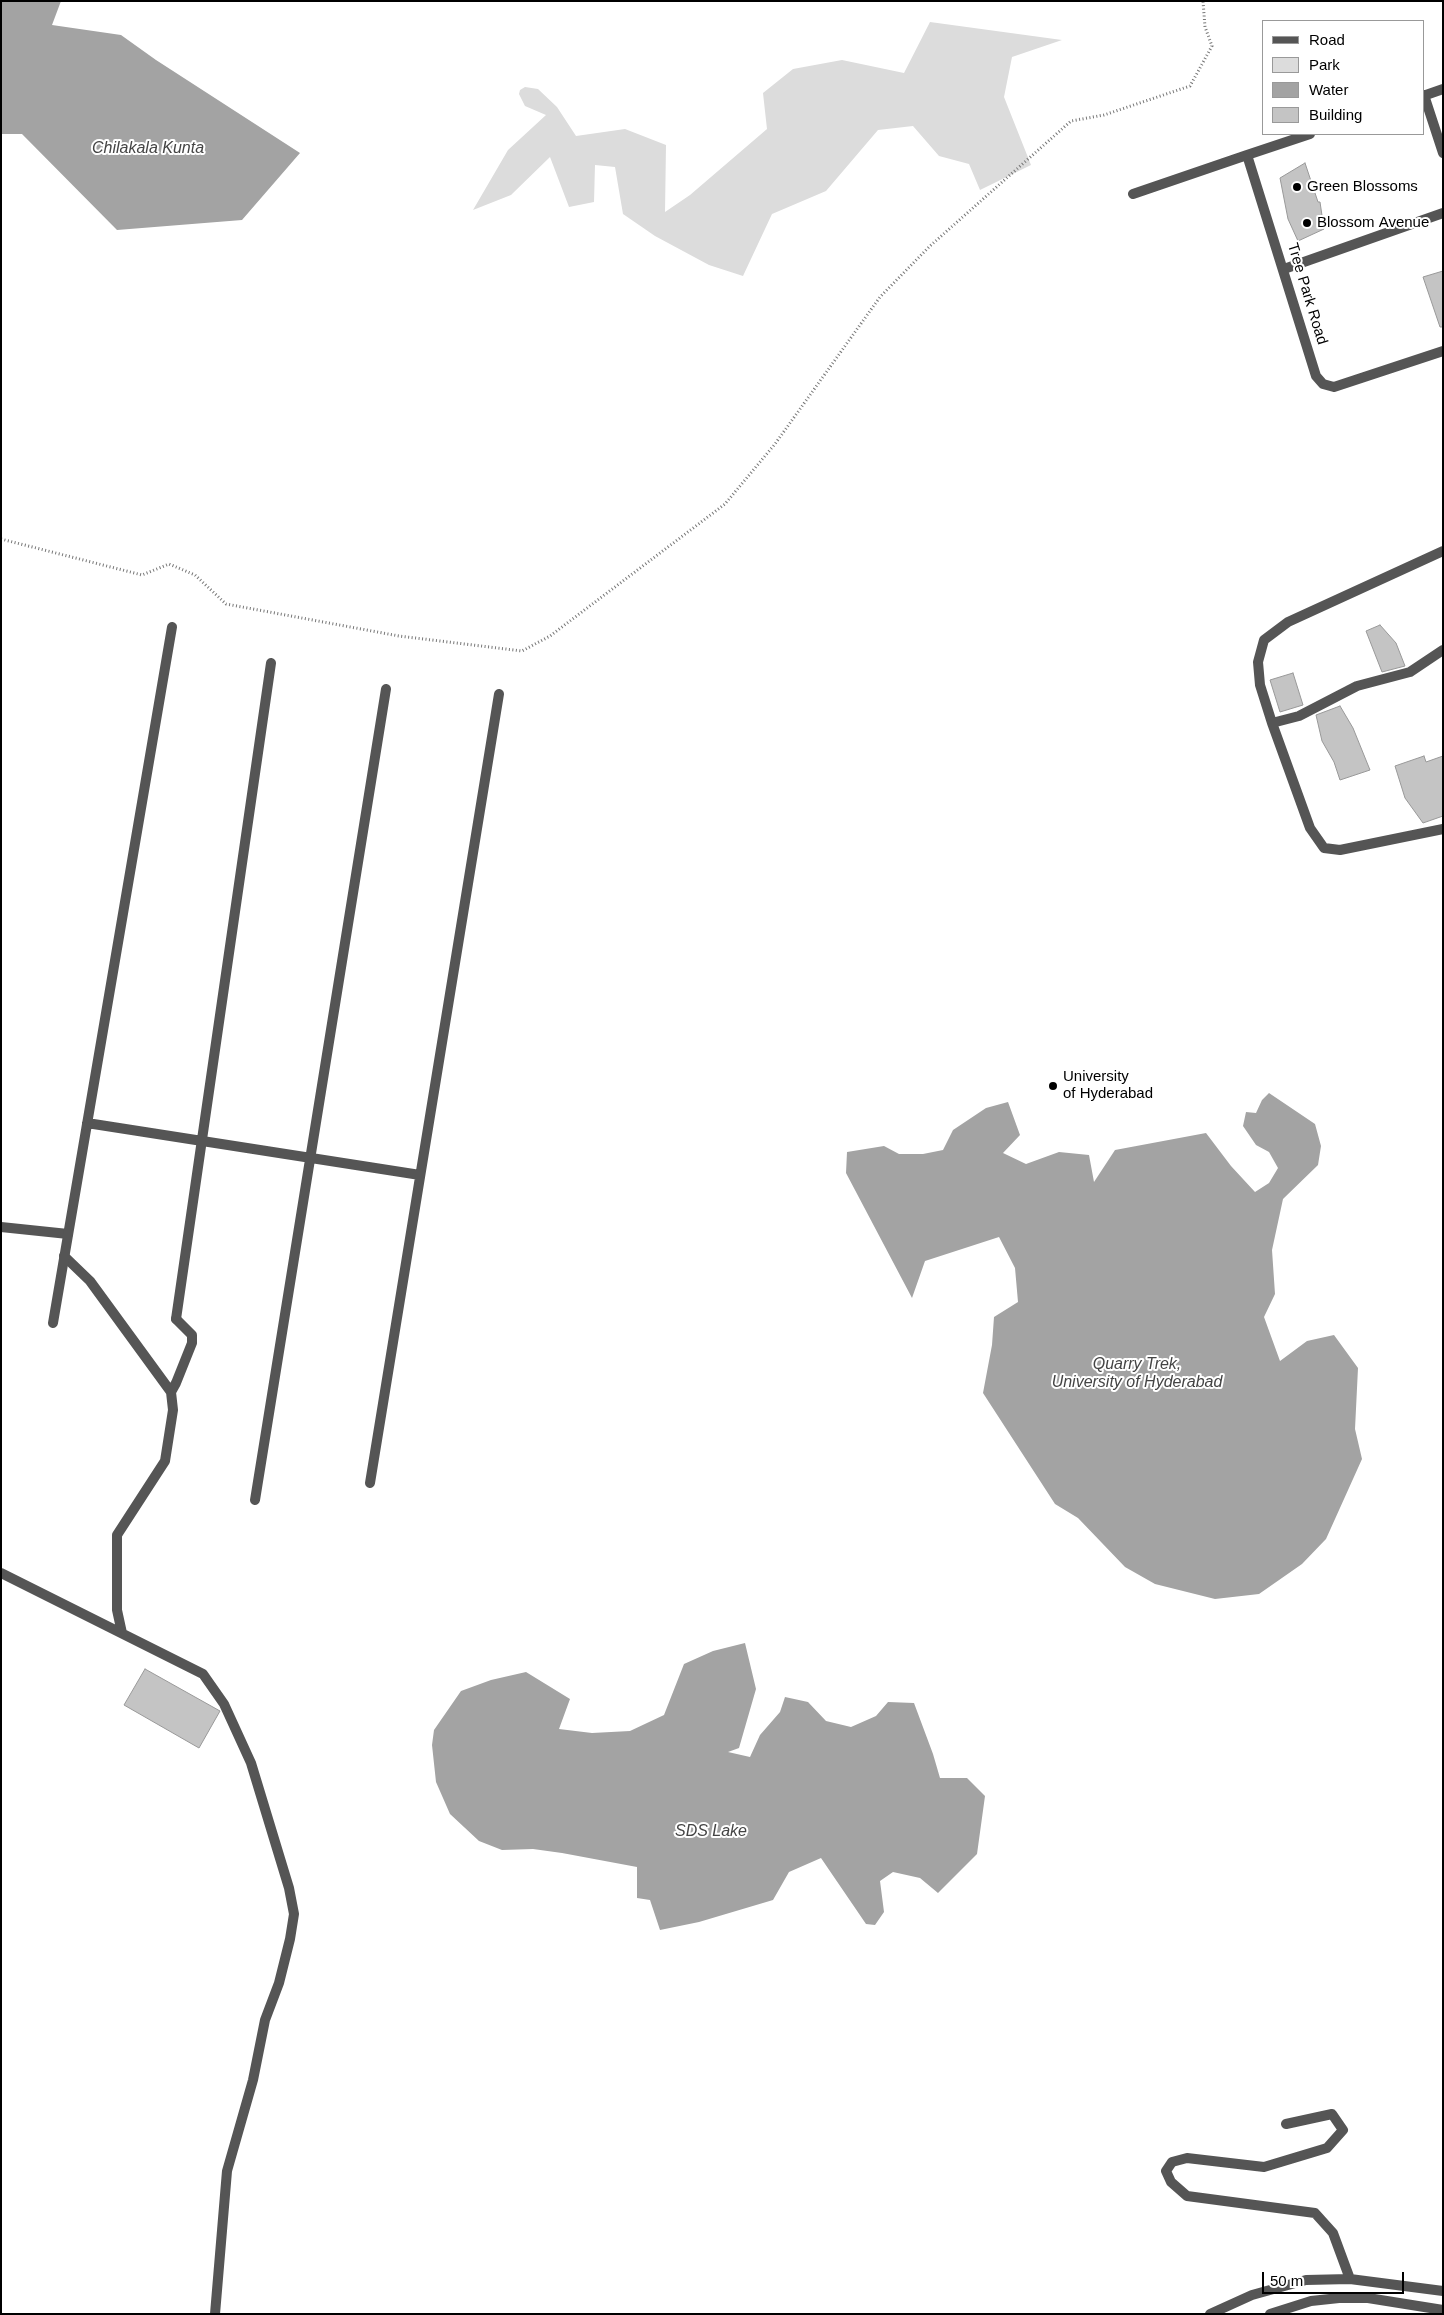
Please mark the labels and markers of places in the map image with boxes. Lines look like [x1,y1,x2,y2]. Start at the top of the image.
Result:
place label: Green Blossoms [1307,178,1418,196]
marker: Green Blossoms [1291,181,1303,193]
place label: Blossom Avenue [1317,214,1429,232]
marker: Blossom Avenue [1301,217,1313,229]
place label: University of Hyderabad [1063,1068,1153,1103]
marker: University of Hyderabad [1047,1080,1059,1092]

